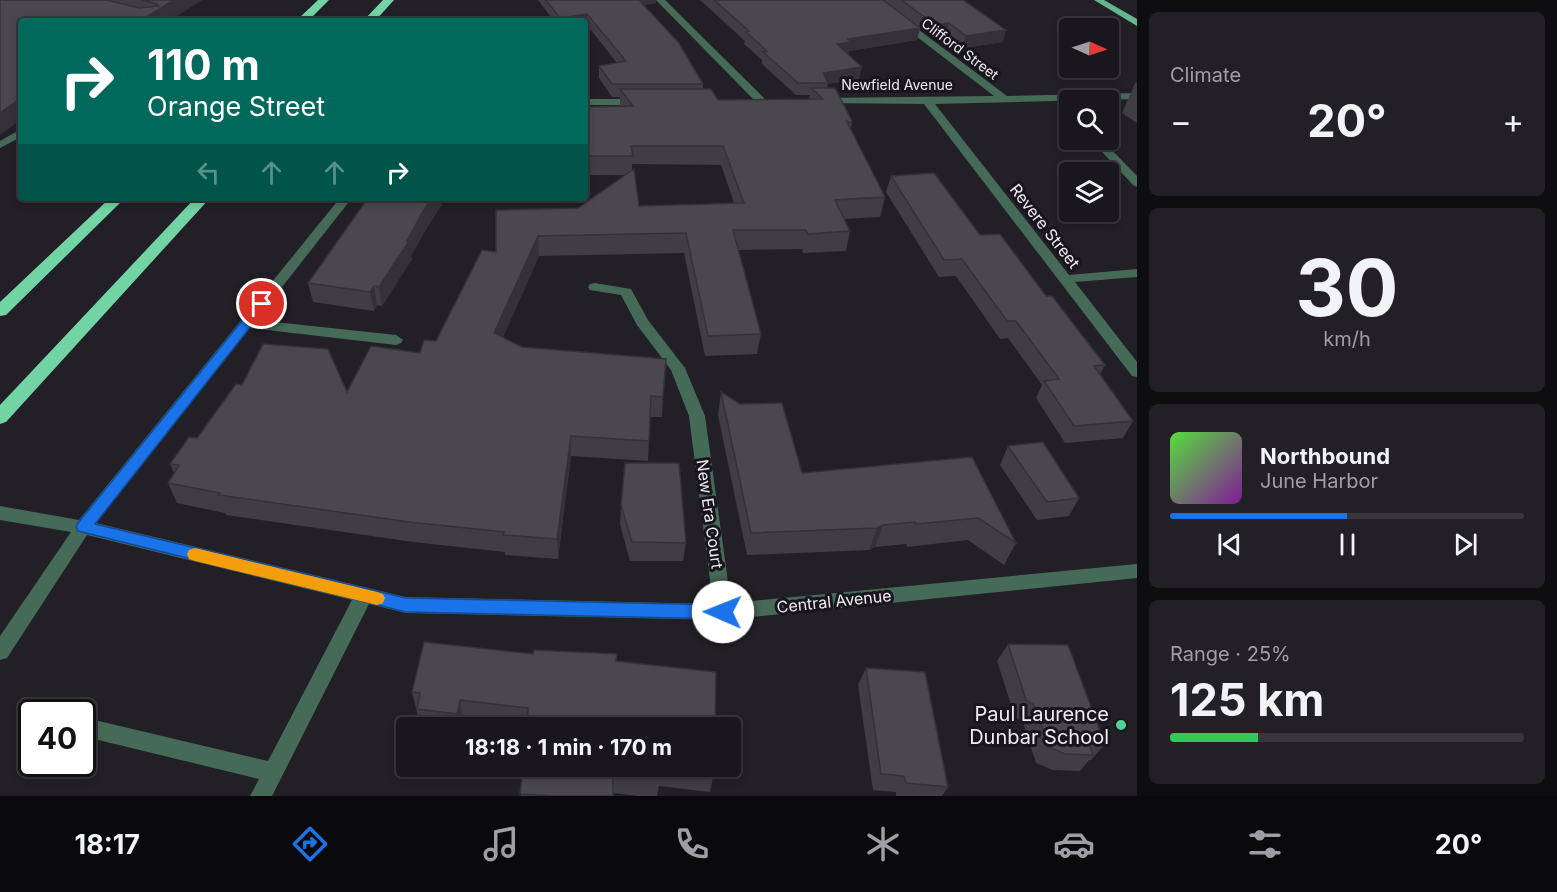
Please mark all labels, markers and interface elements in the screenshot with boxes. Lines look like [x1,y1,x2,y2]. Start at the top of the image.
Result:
street label: Clifford Street [918,14,1002,83]
north arrow [1059,18,1119,78]
map controls [1059,18,1119,222]
text: 110 m [147,39,260,90]
icon: right [48,42,126,120]
text: Climate [1170,63,1241,87]
street label: Newfield Avenue [841,76,953,93]
text: Orange Street [147,90,325,123]
button: search [1059,90,1119,150]
text: 20° [1307,93,1387,148]
text: − [1170,101,1192,141]
text: + [1502,101,1524,141]
icon: left [192,156,225,189]
icon: ahead [255,156,288,189]
icon: ahead [318,156,351,189]
icon: right [381,156,414,189]
button: layers [1059,162,1119,222]
street label: Revere Street [1006,180,1084,272]
text: 30 [1296,240,1398,335]
pin [236,278,287,329]
icon: arrive [245,287,278,320]
text: km/h [1323,327,1371,351]
text: Northbound [1260,443,1390,469]
street label: New Era Court [692,458,728,570]
text: June Harbor [1260,469,1378,493]
icon: previous [1213,528,1246,561]
icon: pause [1331,528,1364,561]
icon: next [1449,528,1482,561]
position arrow [691,580,755,644]
street label: Central Avenue [776,585,892,617]
text: Range · 25% [1170,642,1291,666]
text: 125 km [1170,672,1324,727]
speed limit sign: 40 [18,699,96,777]
place label: Paul Laurence Dunbar School [969,702,1109,749]
marker: Paul Laurence Dunbar School [1114,718,1128,732]
text: 18:18 · 1 min · 170 m [465,734,672,760]
icon: directions [289,823,331,865]
icon: music [480,823,522,865]
icon: phone [671,823,713,865]
icon: climate [862,823,904,865]
icon: car [1053,823,1095,865]
icon: filters [1244,823,1286,865]
text: 18:17 [74,828,140,861]
text: 20° [1435,828,1482,861]

